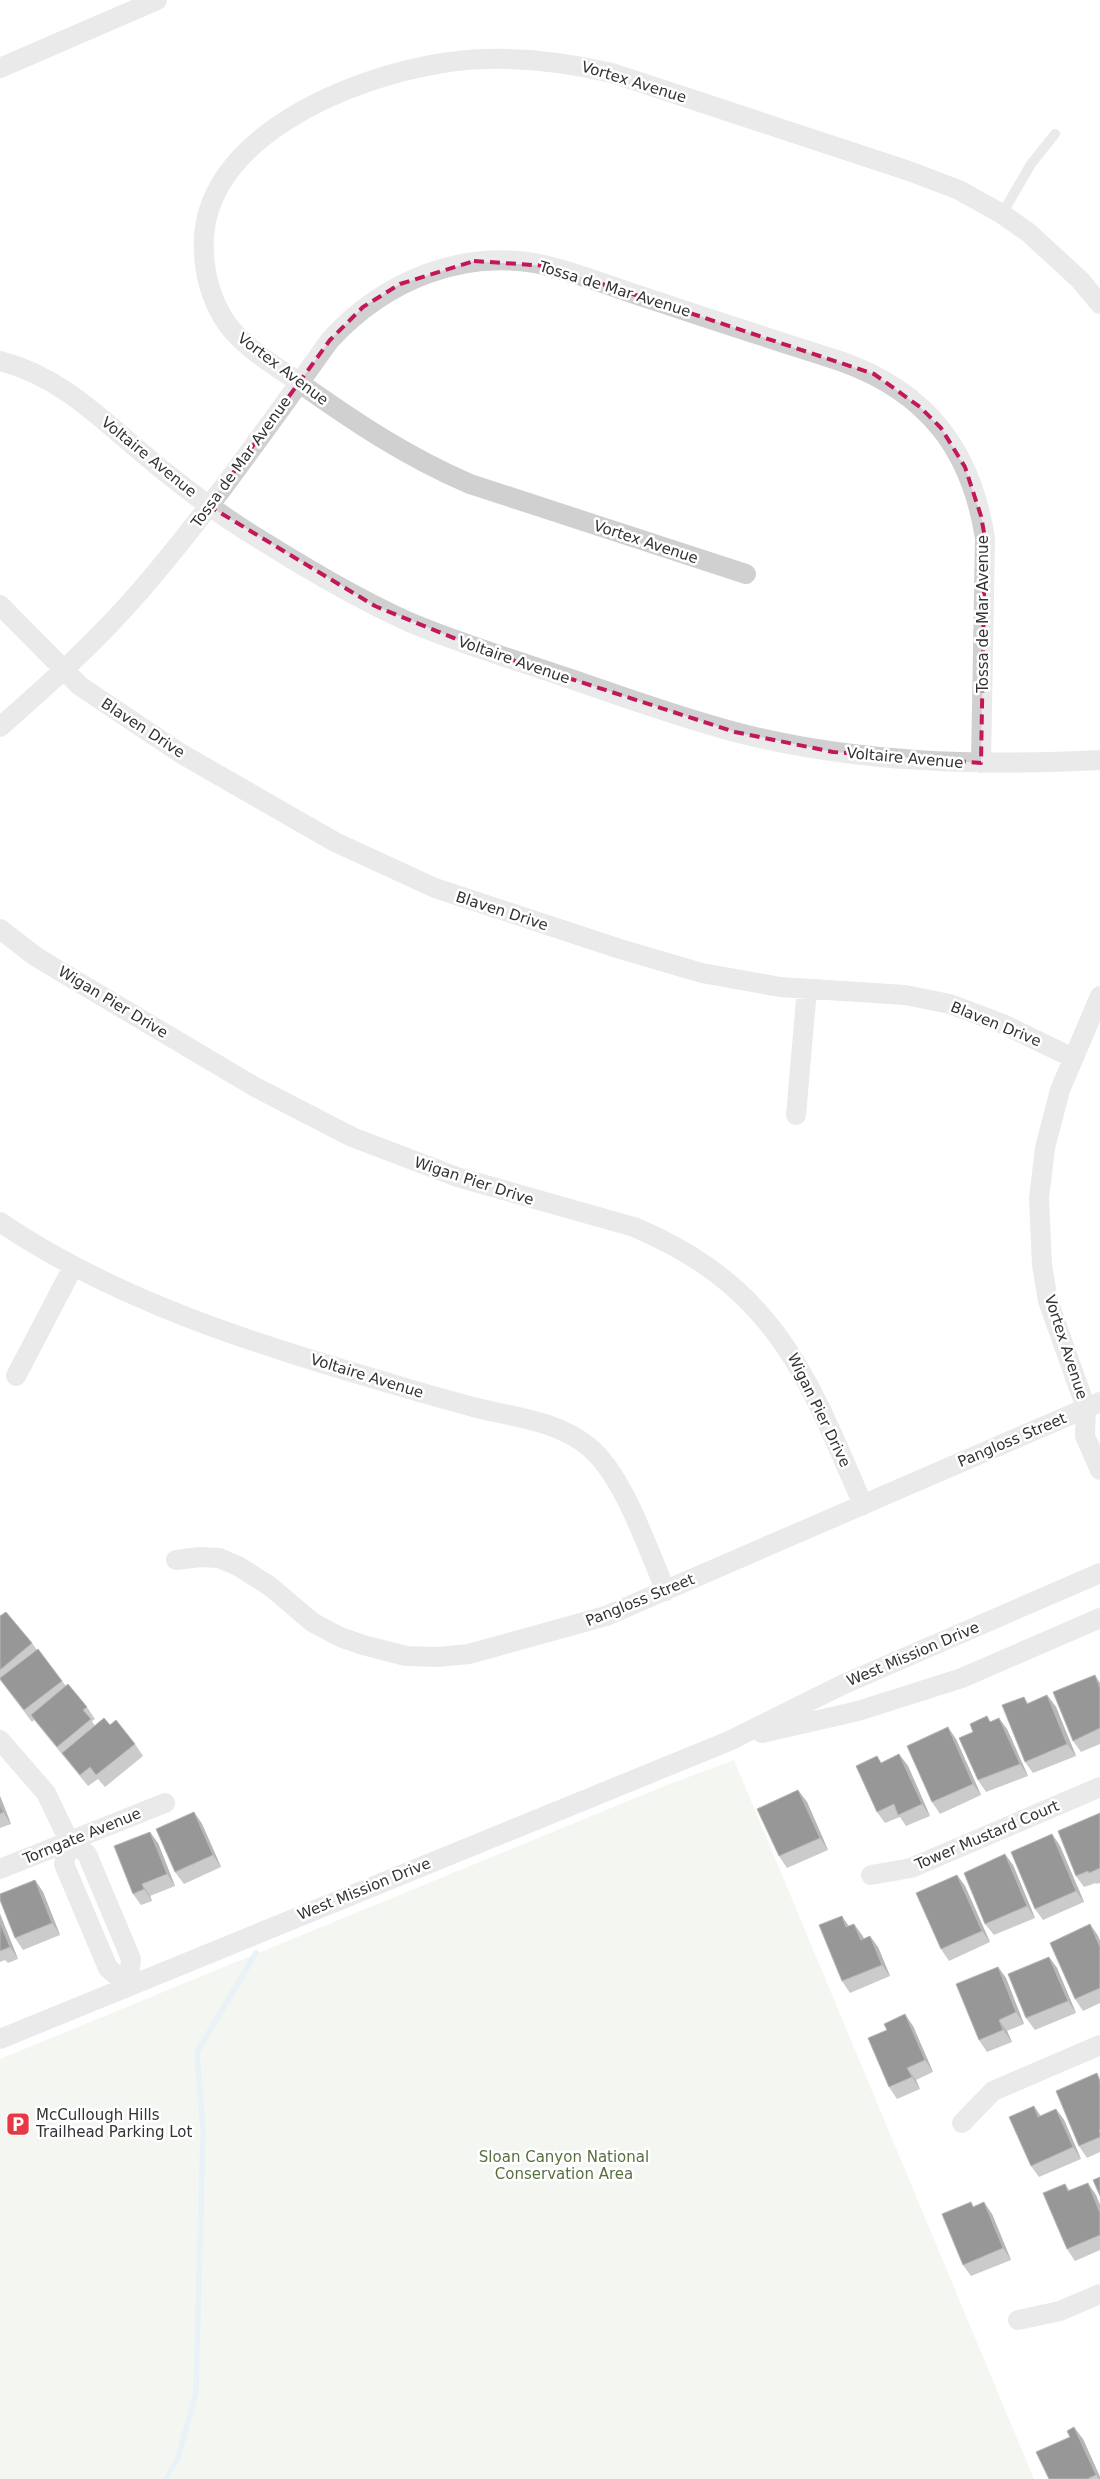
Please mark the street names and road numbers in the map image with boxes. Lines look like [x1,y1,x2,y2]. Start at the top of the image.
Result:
street label: Vortex Avenue [579,58,689,106]
street label: Tossa de Mar Avenue [536,257,693,321]
street label: Vortex Avenue [234,329,332,409]
street label: Tossa de Mar Avenue [187,393,295,532]
street label: Voltaire Avenue [98,413,200,501]
street label: Vortex Avenue [592,517,700,567]
street label: Tossa de Mar Avenue [974,535,992,694]
street label: Voltaire Avenue [456,632,572,688]
street label: Blaven Drive [98,694,188,762]
street label: Voltaire Avenue [846,744,964,772]
street label: Blaven Drive [454,888,550,934]
street label: Wigan Pier Drive [55,962,171,1042]
street label: Blaven Drive [948,998,1044,1050]
street label: Wigan Pier Drive [412,1153,536,1209]
street label: Vortex Avenue [1041,1293,1091,1401]
street label: Voltaire Avenue [308,1350,426,1402]
street label: Wigan Pier Drive [784,1350,854,1470]
street label: Pangloss Street [955,1409,1069,1471]
street label: Pangloss Street [583,1570,697,1630]
street label: West Mission Drive [844,1618,982,1690]
street label: Tower Mustard Court [911,1796,1062,1874]
street label: Torngate Avenue [20,1804,144,1868]
street label: West Mission Drive [295,1854,433,1924]

